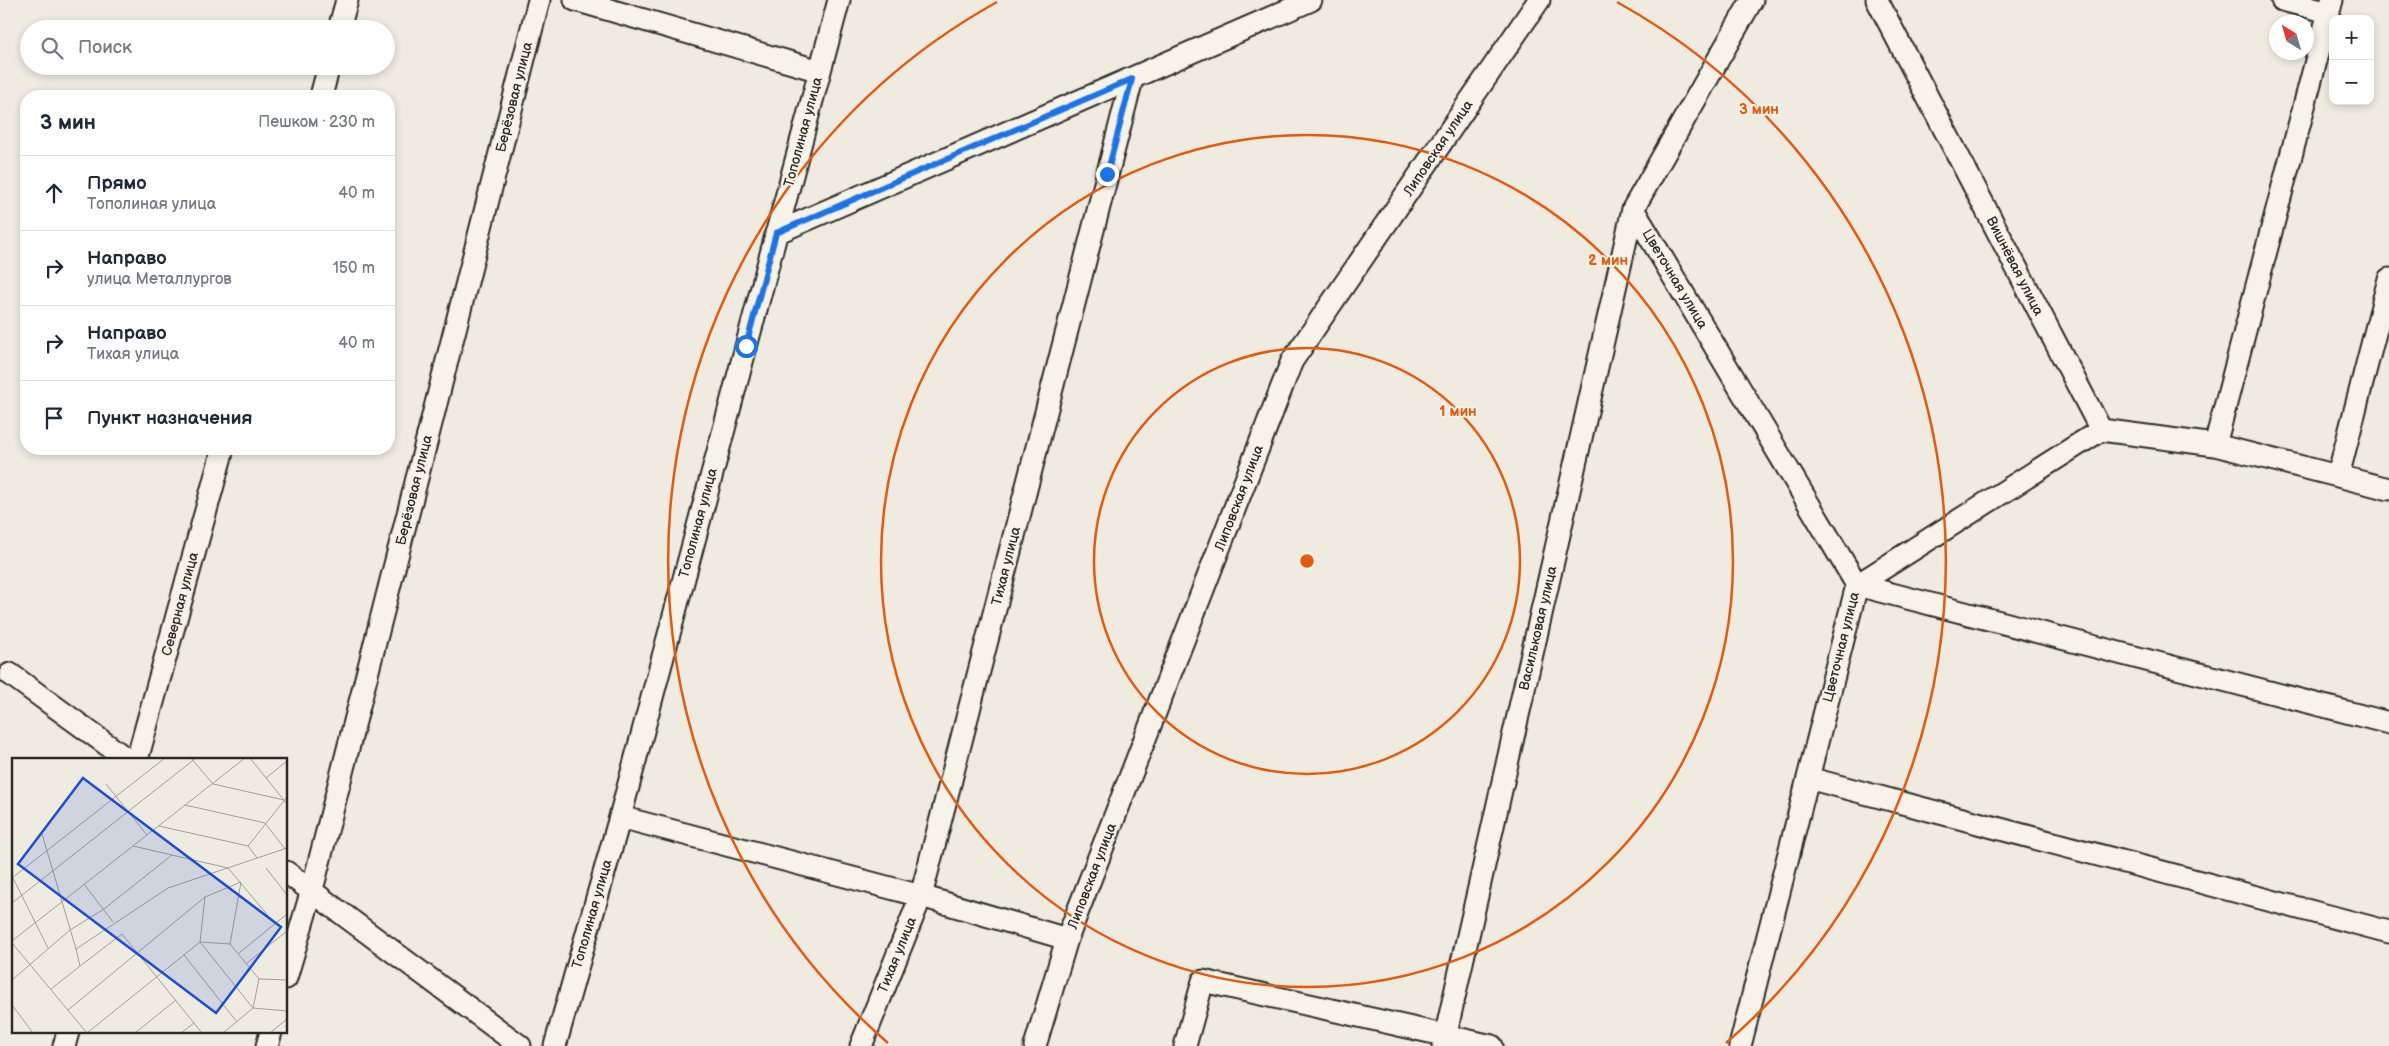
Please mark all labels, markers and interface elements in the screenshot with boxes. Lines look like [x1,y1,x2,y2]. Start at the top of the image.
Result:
north arrow [2269,15,2314,60]
map controls [2329,15,2374,105]
button: + [2329,15,2374,60]
search box [20,20,395,75]
icon: search [38,34,66,62]
text: Поиск [78,36,132,59]
street label: Берёзовая улица [492,39,536,154]
button: − [2329,60,2374,105]
street label: Тополиная улица [780,75,826,189]
street label: Липовская улица [1399,96,1477,200]
text: 3 мин [1739,100,1779,119]
text: 3 мин [40,110,96,135]
text: Пешком · 230 m [258,113,375,132]
route end [1096,163,1119,186]
text: Прямо [87,172,147,195]
icon: ahead [40,179,68,207]
text: 40 m [338,184,375,203]
text: Тополиная улица [87,195,216,214]
street label: Вишнёвая улица [1983,214,2048,319]
street label: Цветочная улица [1639,226,1712,332]
text: Направо [87,247,167,270]
text: 2 мин [1588,251,1628,270]
icon: right [40,254,68,282]
text: 150 m [333,259,375,278]
text: улица Металлургов [87,270,232,289]
text: Направо [87,322,167,345]
icon: right [40,329,68,357]
text: 40 m [338,334,375,353]
route start [735,335,758,358]
text: Тихая улица [87,345,179,364]
text: 1 мин [1439,402,1477,421]
icon: arrive [40,404,68,432]
text: Пункт назначения [87,407,252,430]
street label: Берёзовая улица [392,432,436,547]
street label: Липовская улица [1211,442,1267,554]
street label: Тополиная улица [675,466,721,580]
street label: Тихая улица [988,524,1024,607]
street label: Северная улица [158,550,202,658]
centre of rings [1298,552,1316,570]
street label: Васильковая улица [1515,563,1561,692]
street label: Цветочная улица [1819,589,1863,704]
inset map [12,758,288,1034]
street label: Липовская улица [1064,820,1120,932]
street label: Тополиная улица [568,857,616,971]
street label: Тихая улица [874,914,920,996]

